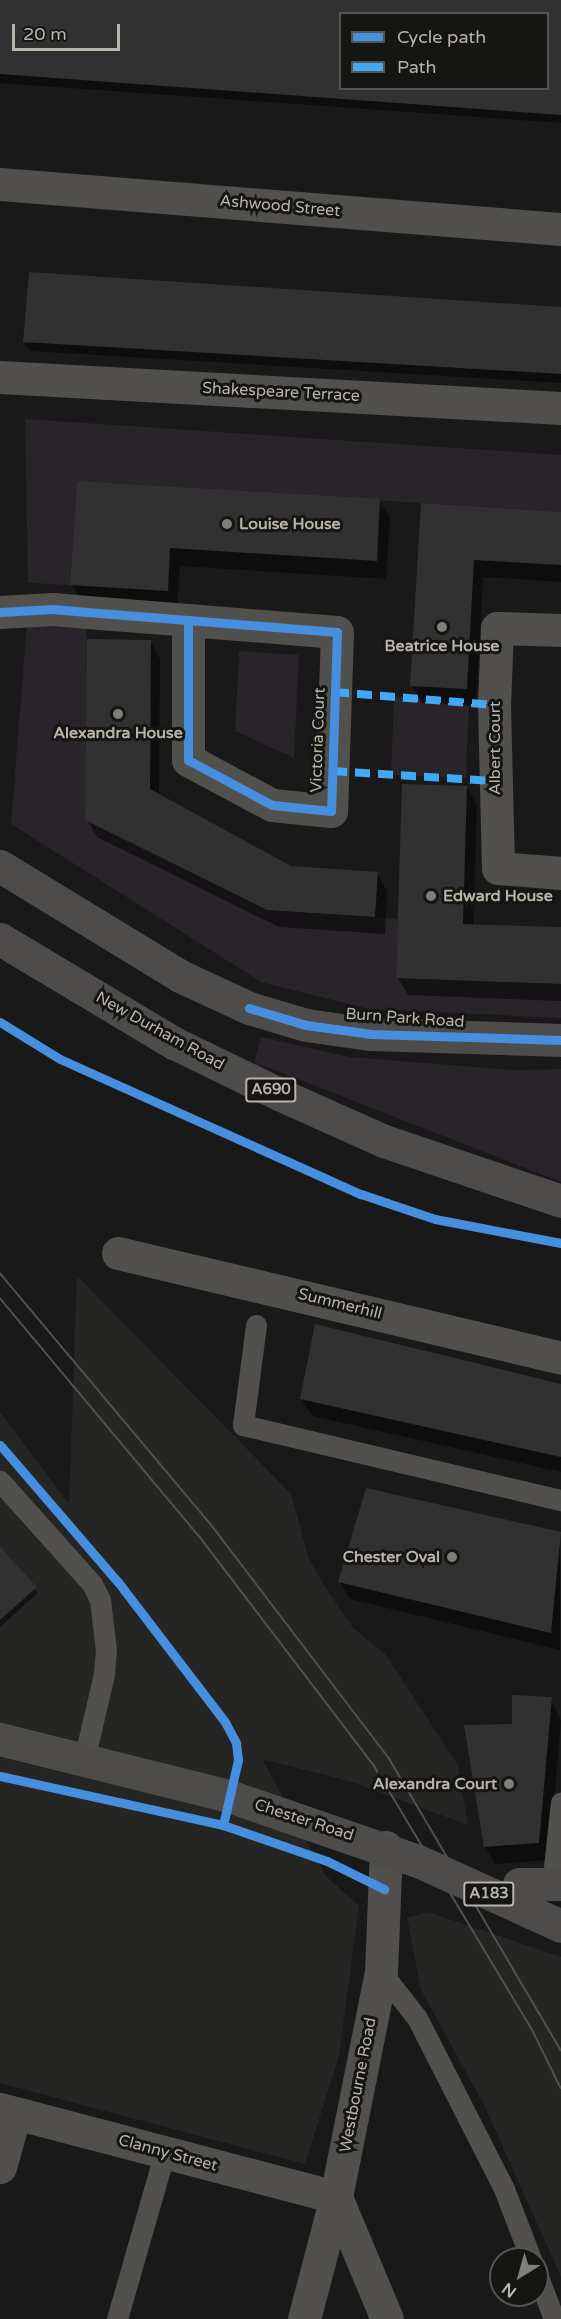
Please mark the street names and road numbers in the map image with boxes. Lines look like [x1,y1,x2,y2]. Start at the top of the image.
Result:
street label: Ashwood Street [219,191,341,221]
street label: Shakespeare Terrace [202,378,360,406]
street label: Victoria Court [307,687,329,793]
street label: Albert Court [485,701,505,795]
street label: New Durham Road [92,988,228,1074]
street label: Burn Park Road [345,1004,465,1032]
road number: A690 [244,1078,298,1102]
street label: Summerhill [296,1284,384,1324]
street label: Chester Road [252,1795,356,1845]
road number: A183 [462,1882,516,1906]
street label: Westbourne Road [335,2016,381,2154]
street label: Clanny Street [116,2131,220,2175]

